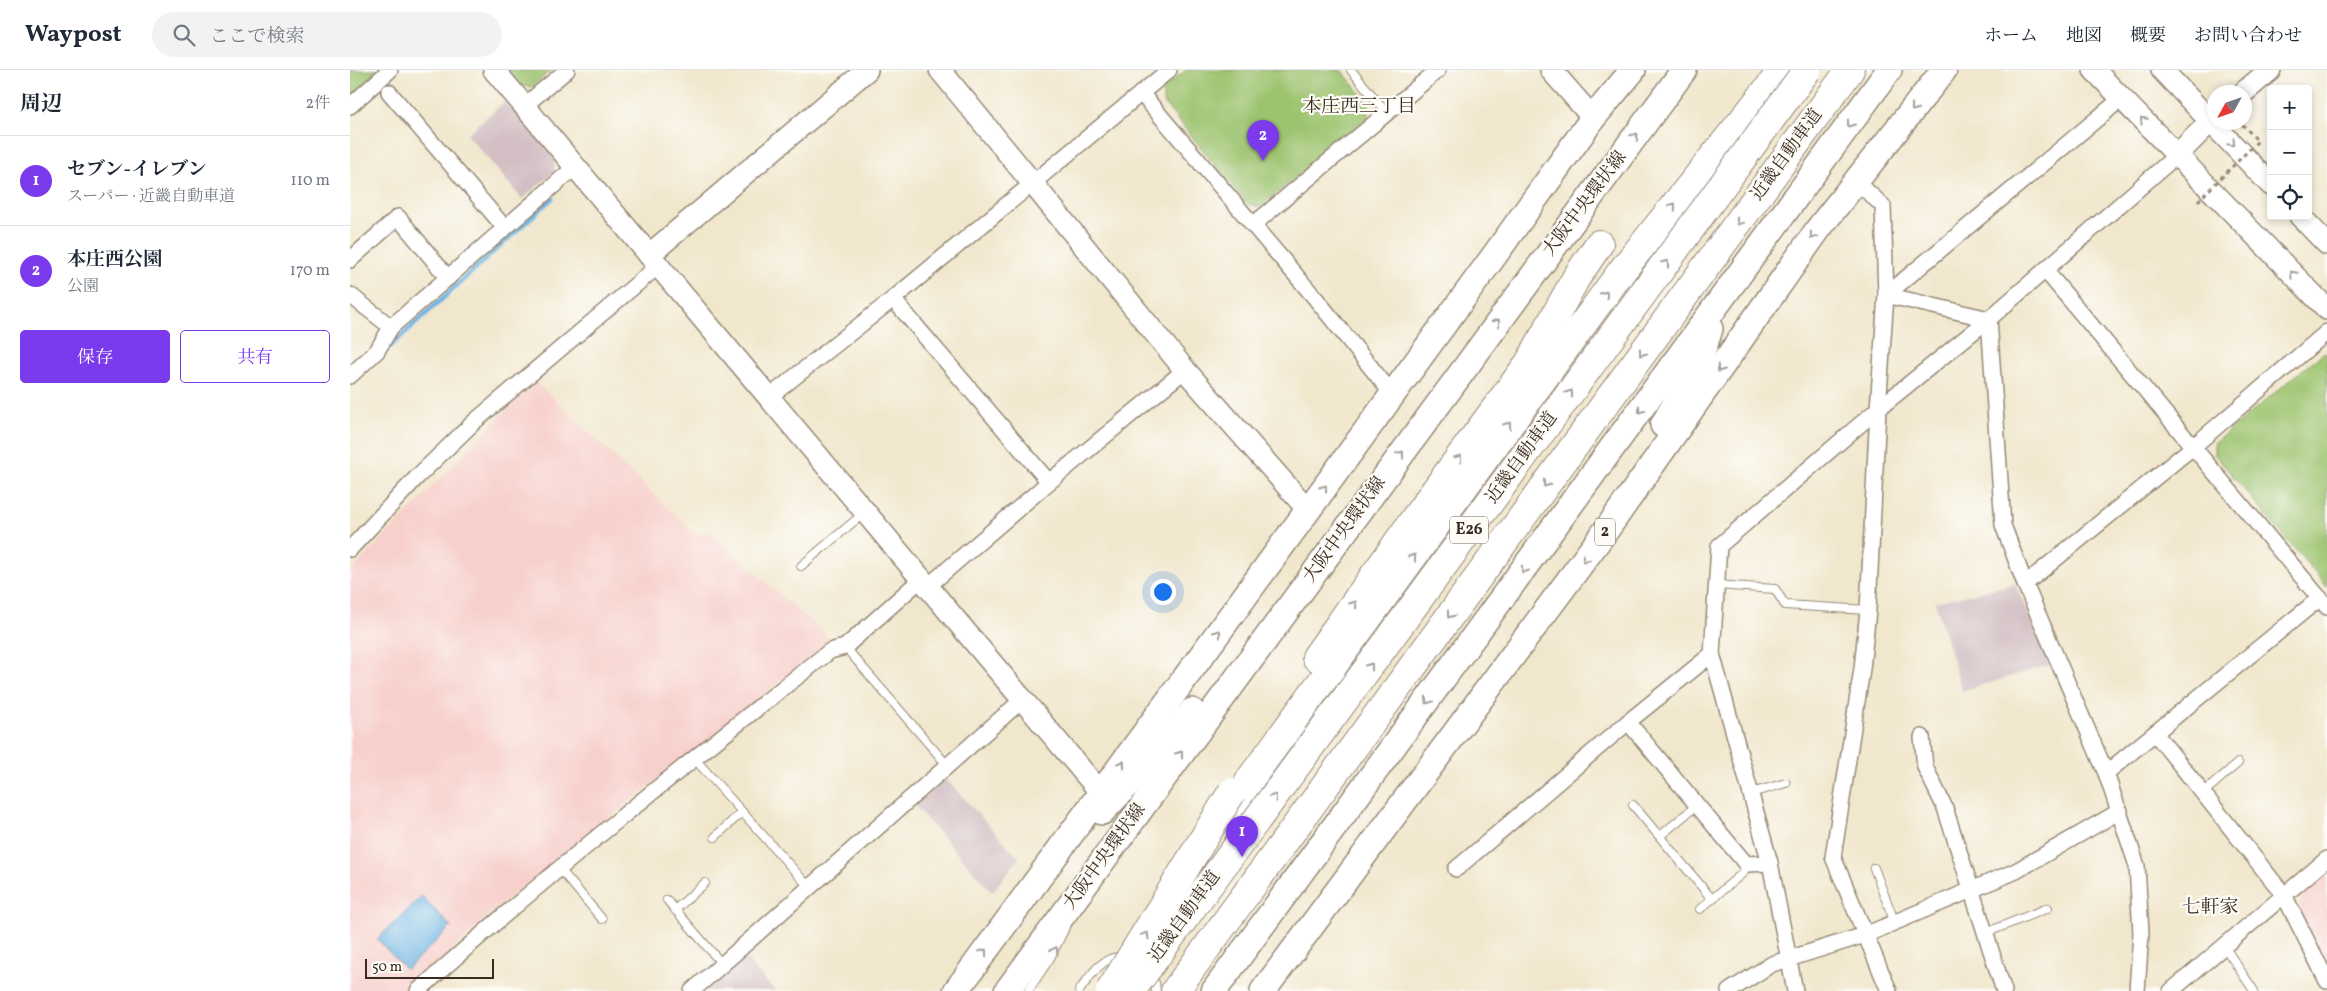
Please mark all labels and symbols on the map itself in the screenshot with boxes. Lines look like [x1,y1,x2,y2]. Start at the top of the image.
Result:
north arrow [2207,85,2252,130]
district label: 本庄西三丁目 [1302,94,1416,120]
one-way arrow [1911,102,1919,111]
street label: 近畿自動車道 [1745,104,1829,206]
one-way arrow [2140,117,2149,126]
one-way arrow [1847,118,1856,128]
pin: 2 [1247,120,1279,161]
one-way arrow [1629,132,1638,142]
one-way arrow [2226,138,2235,147]
street label: 大阪中央環状線 [1537,146,1633,262]
one-way arrow [1667,203,1675,212]
one-way arrow [1736,216,1744,225]
one-way arrow [1810,230,1819,240]
one-way arrow [1660,259,1669,269]
one-way arrow [2290,271,2299,280]
one-way arrow [1599,291,1607,300]
one-way arrow [1491,319,1500,328]
one-way arrow [1640,347,1648,356]
one-way arrow [1717,363,1726,373]
one-way arrow [1563,390,1573,399]
one-way arrow [1638,404,1647,414]
street label: 近畿自動車道 [1480,407,1564,509]
one-way arrow [1503,422,1511,431]
one-way arrow [1395,450,1404,459]
one-way arrow [1453,454,1462,464]
street label: 大阪中央環状線 [1298,472,1392,588]
one-way arrow [1544,478,1552,487]
one-way arrow [1319,485,1327,494]
road number: E26 [1450,516,1488,544]
road number: 2 [1595,518,1615,546]
one-way arrow [1407,553,1416,562]
one-way arrow [1582,553,1591,563]
one-way arrow [1521,564,1530,574]
your location [1150,579,1176,605]
one-way arrow [1348,601,1356,610]
one-way arrow [1447,609,1456,619]
one-way arrow [1212,629,1221,639]
one-way arrow [1364,662,1373,671]
one-way arrow [1424,695,1434,704]
one-way arrow [1174,750,1183,760]
one-way arrow [1116,760,1125,770]
one-way arrow [1268,793,1277,802]
street label: 大阪中央環状線 [1058,799,1152,915]
pin: 1 [1226,816,1258,857]
street label: 近畿自動車道 [1143,866,1227,968]
district label: 七軒家 [2181,895,2239,921]
one-way arrow [1139,931,1149,940]
one-way arrow [1048,946,1058,955]
one-way arrow [979,949,987,958]
scale bar [365,956,494,979]

